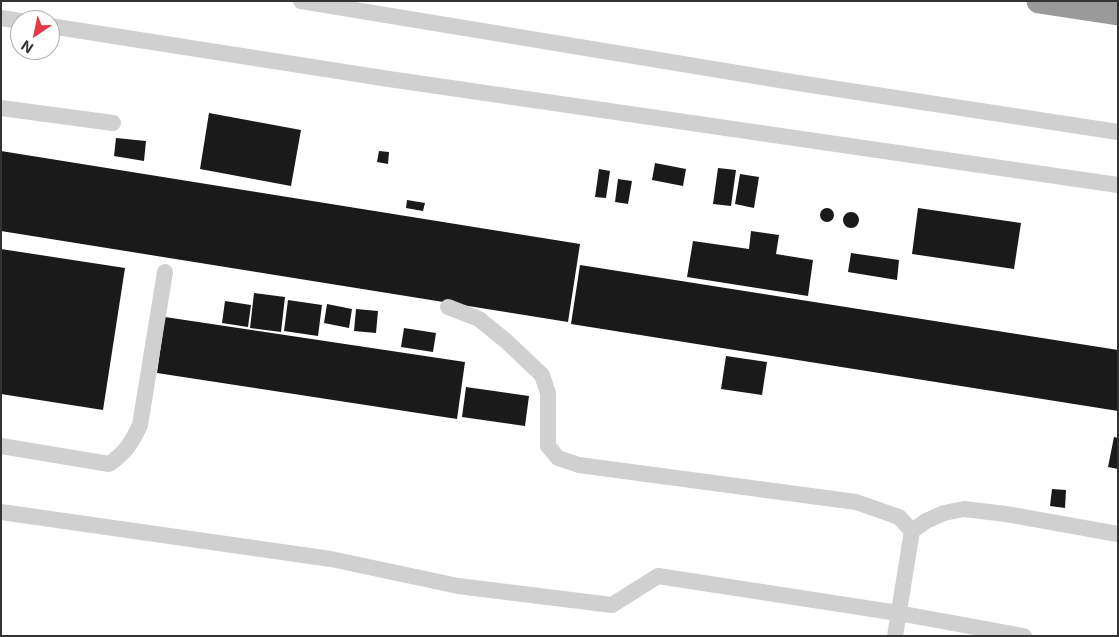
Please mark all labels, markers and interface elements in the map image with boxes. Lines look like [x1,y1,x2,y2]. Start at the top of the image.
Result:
north arrow [10,10,60,60]
text: N [18,37,36,57]

